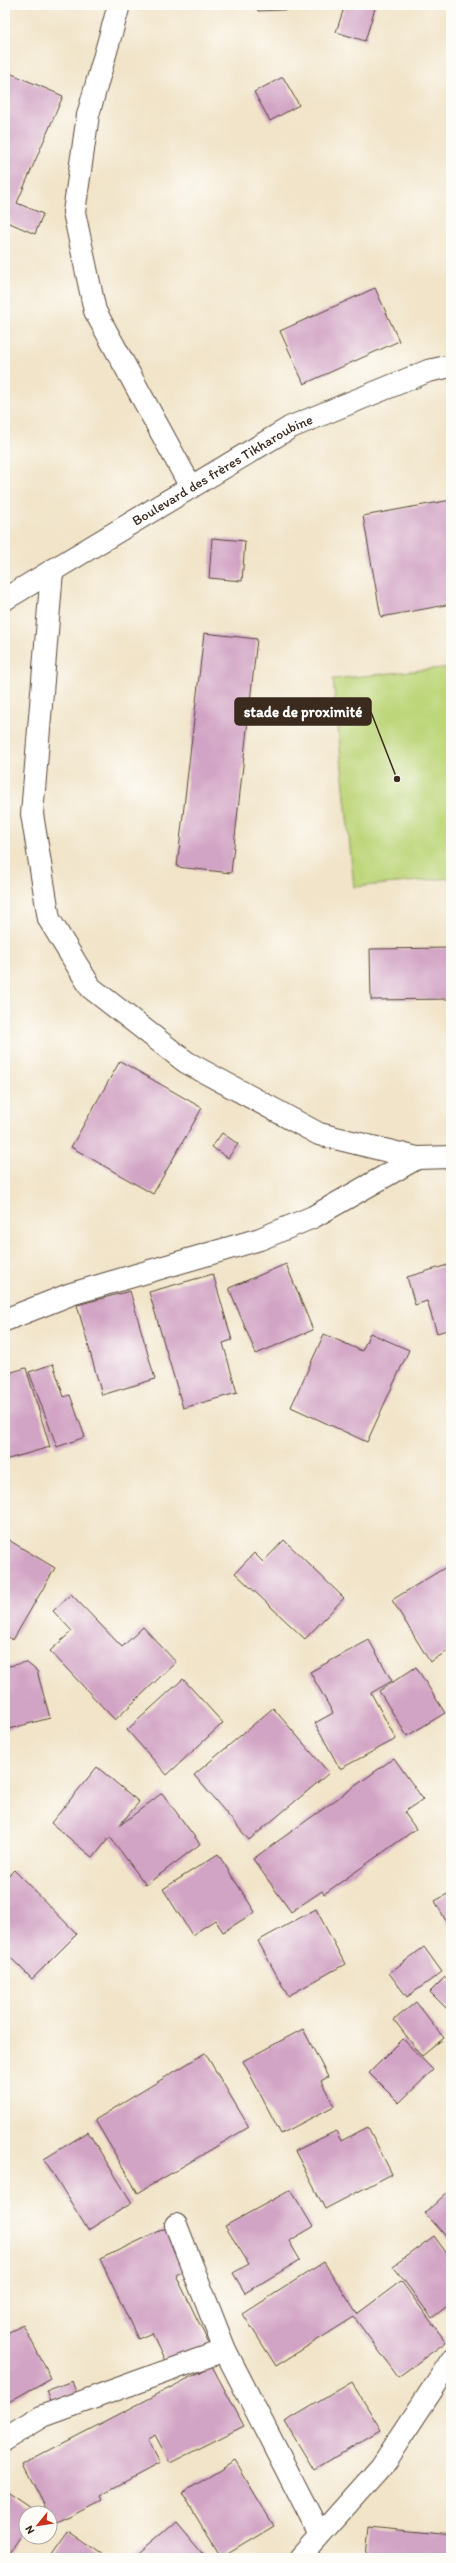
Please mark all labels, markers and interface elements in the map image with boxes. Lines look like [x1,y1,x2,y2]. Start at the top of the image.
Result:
street label: Boulevard des frères Tikharoubine [129,411,316,530]
callout: stade de proximité [235,698,371,725]
text: stade de proximité [244,703,362,722]
north arrow [18,2505,58,2545]
text: N [22,2523,37,2536]

